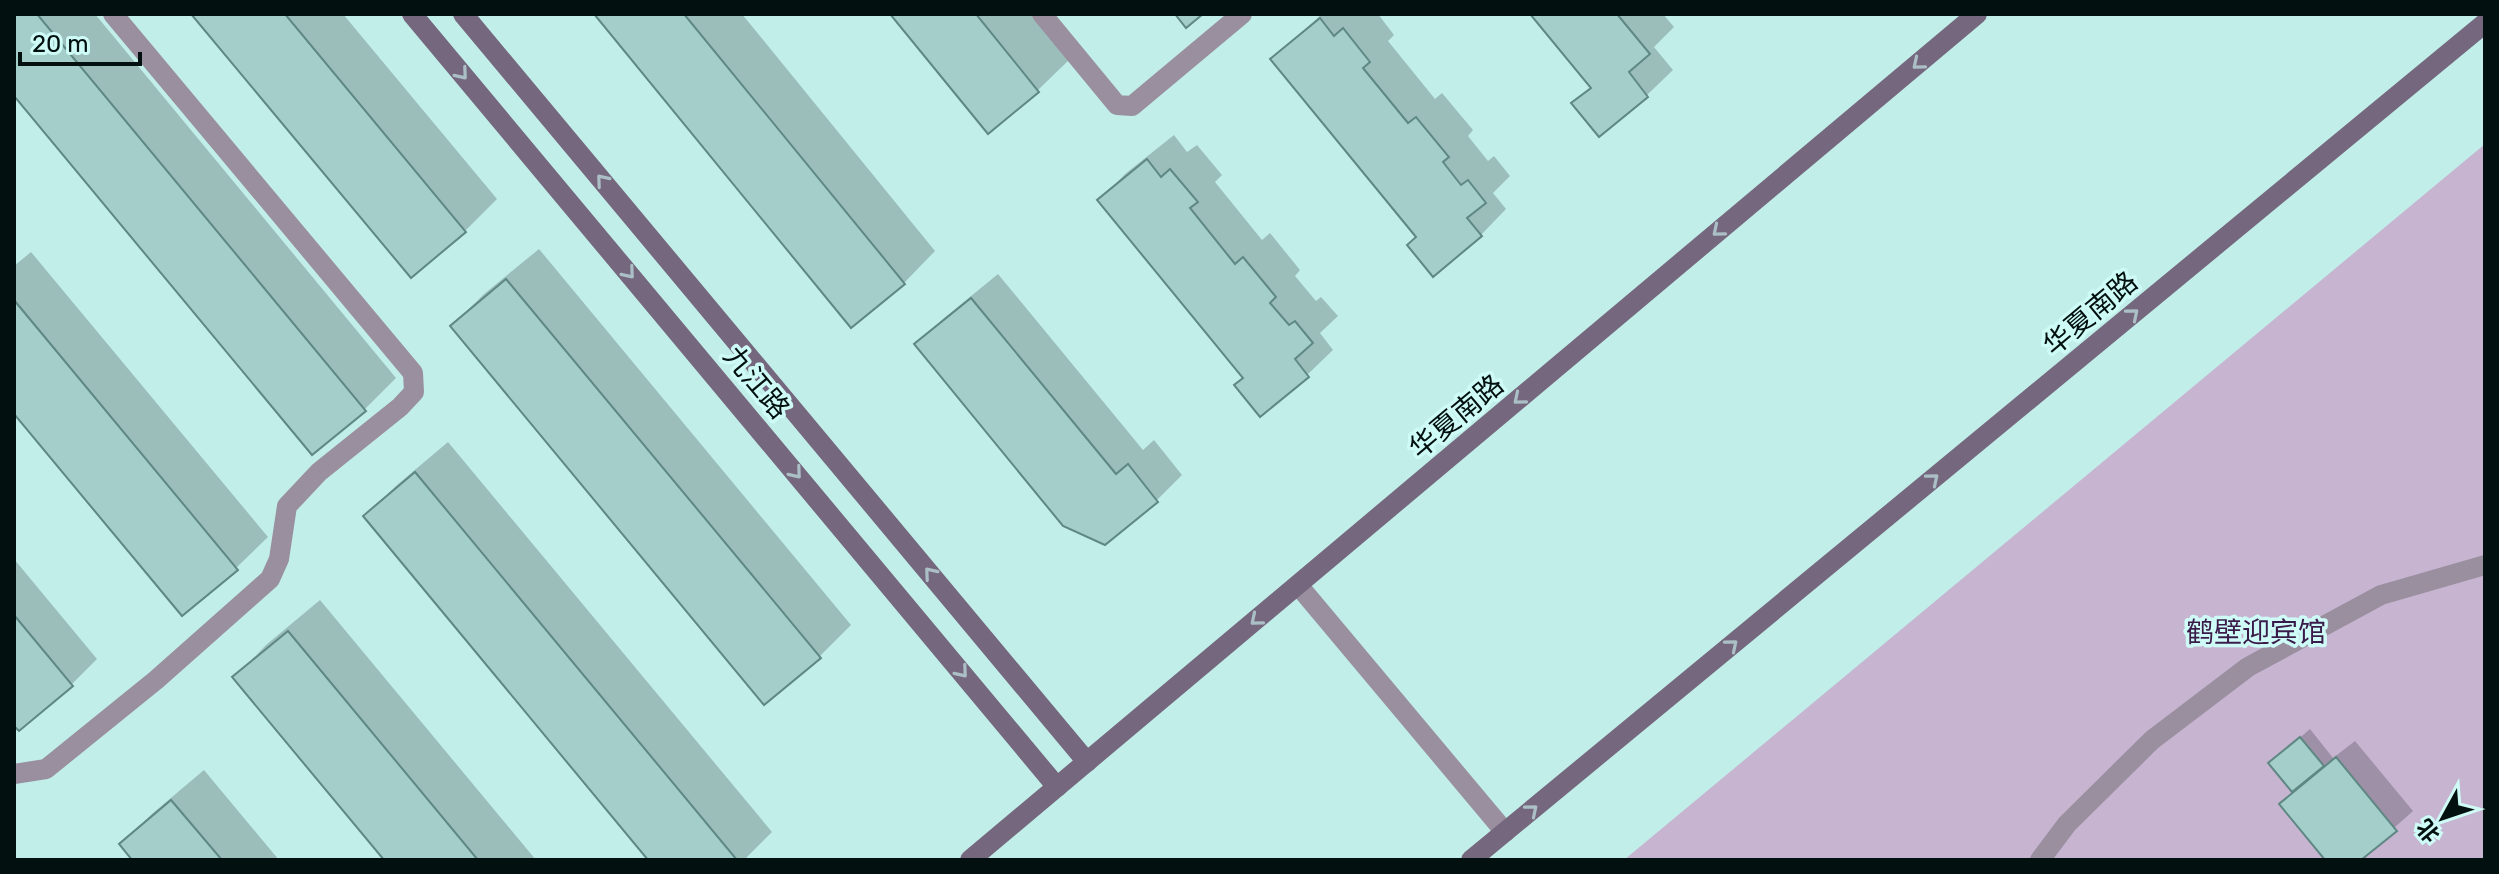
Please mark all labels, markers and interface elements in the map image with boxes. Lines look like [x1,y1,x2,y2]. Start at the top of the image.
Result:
scale bar [20,16,140,66]
text: 20 m [32,30,89,58]
one-way arrow [1912,54,1927,69]
one-way arrow [452,65,467,79]
one-way arrow [597,175,612,189]
one-way arrow [1713,221,1728,236]
one-way arrow [619,264,634,279]
street label: 华夏南路 [2037,265,2144,362]
one-way arrow [2124,309,2138,324]
street label: 九江路 [717,340,796,425]
street label: 华夏南路 [1403,368,1510,465]
one-way arrow [1514,389,1529,404]
one-way arrow [786,464,801,478]
one-way arrow [1923,474,1938,489]
one-way arrow [925,567,940,582]
one-way arrow [1251,610,1265,625]
park label: 鹤壁迎宾馆 [2186,616,2326,649]
one-way arrow [1723,640,1737,655]
one-way arrow [952,663,967,678]
north arrow [2403,778,2483,858]
one-way arrow [1522,805,1537,820]
text: 北 [2411,813,2445,848]

